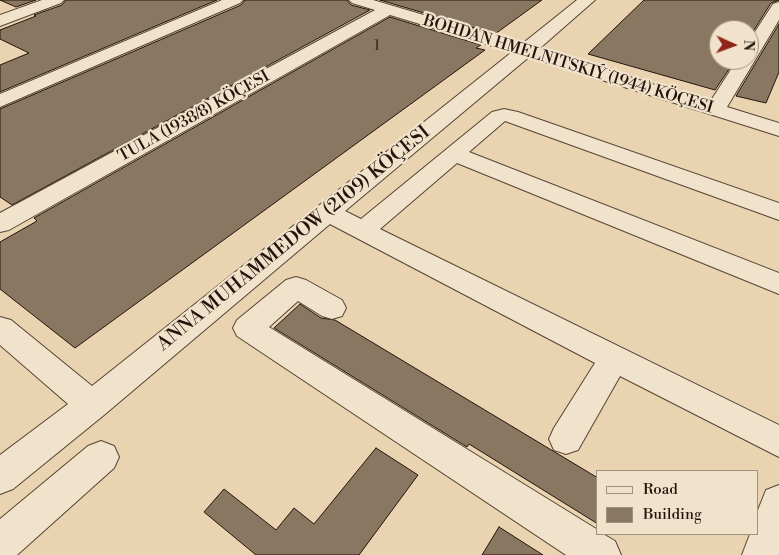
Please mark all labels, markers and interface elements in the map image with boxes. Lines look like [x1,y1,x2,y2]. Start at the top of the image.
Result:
street label: BOHDAN HMELNITSKIÝ (1944) KÖÇESI [421,12,715,118]
north arrow [709,20,759,70]
house number: 1 [374,39,380,55]
text: N [739,40,757,51]
street label: TULA (1938/8) KÖÇESI [115,67,273,167]
street label: ANNA MUHAMMEDOW (2109) KÖÇESI [153,122,435,356]
legend [596,470,759,535]
text: Road [643,480,678,499]
text: Building [643,505,702,524]

